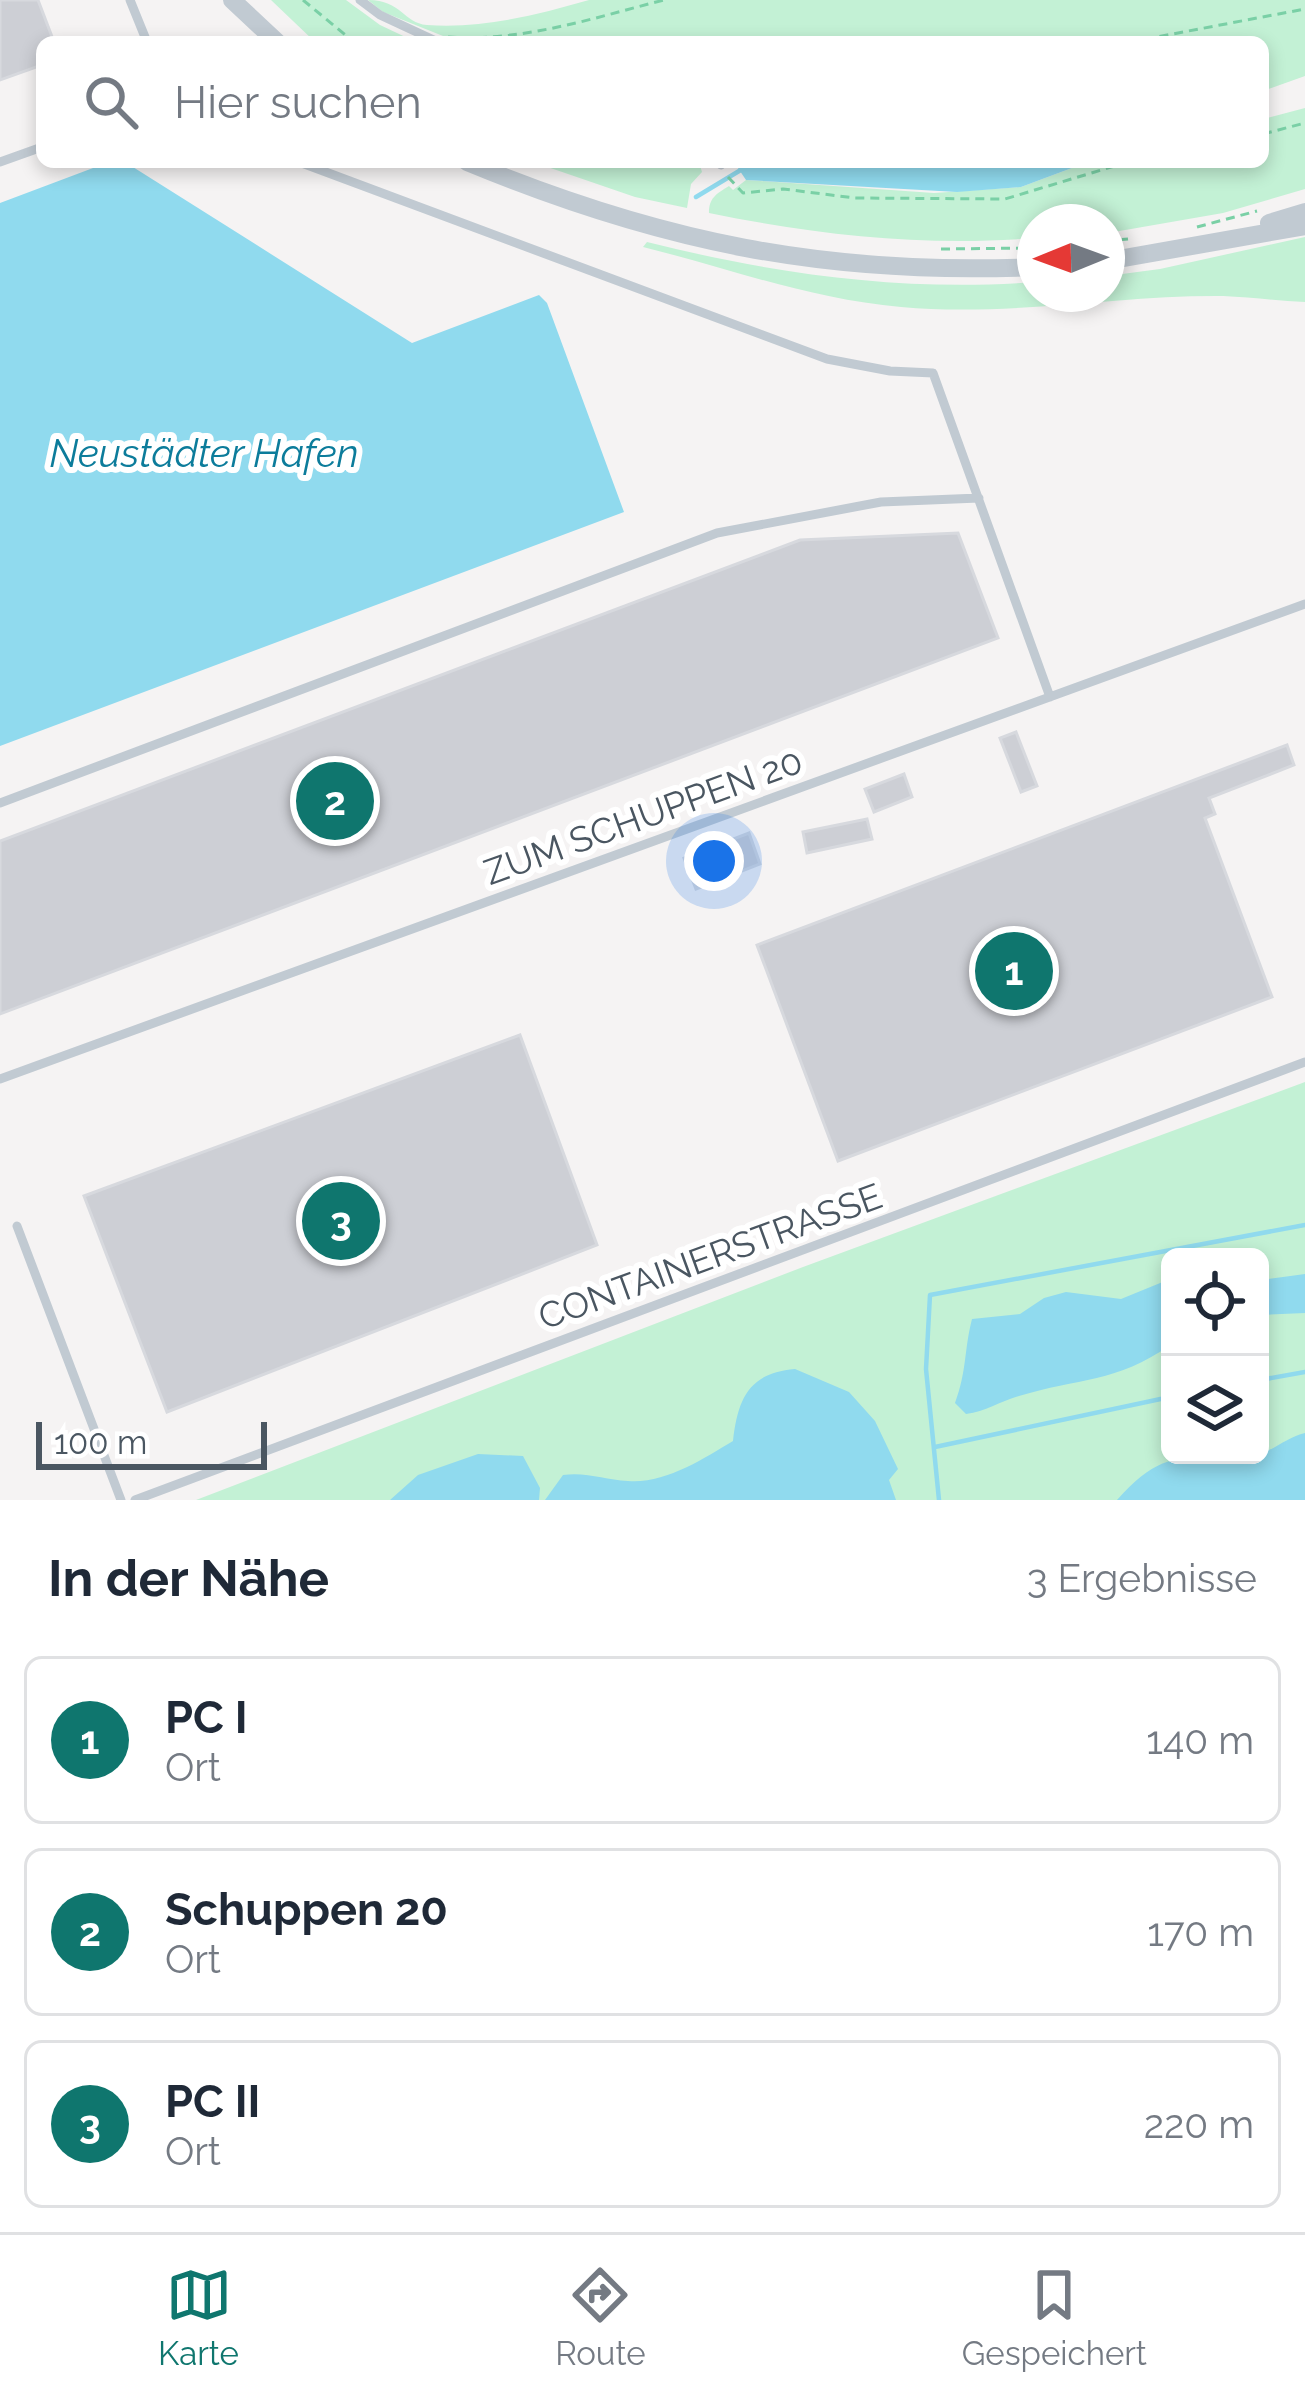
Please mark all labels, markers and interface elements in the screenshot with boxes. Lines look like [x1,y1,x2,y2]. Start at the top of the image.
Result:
search box [36,36,1269,168]
icon: search [78,69,144,135]
text: Hier suchen [174,76,422,129]
north arrow [1017,204,1125,312]
water label: Neustädter Hafen [49,430,359,476]
street label: ZUM SCHUPPEN 20 [478,739,808,893]
pin: 2 [296,756,374,846]
your location [684,831,744,891]
pin: 1 [975,926,1053,1016]
street label: CONTAINERSTRASSE [533,1174,887,1338]
pin: 3 [302,1176,380,1266]
map controls [1161,1248,1269,1464]
button: locate [1161,1248,1269,1356]
button: layers [1161,1356,1269,1464]
scale bar [36,1416,267,1469]
text: 100 m [54,1423,147,1462]
text: In der Nähe [48,1548,329,1608]
text: 3 Ergebnisse [1027,1555,1257,1601]
text: PC I [165,1691,248,1744]
text: 1 [80,1717,100,1763]
text: 140 m [1146,1717,1254,1763]
text: Ort [165,1744,221,1790]
text: Schuppen 20 [165,1883,448,1936]
text: 2 [79,1909,101,1955]
text: 170 m [1147,1909,1254,1955]
text: Ort [165,1936,221,1982]
text: PC II [165,2075,260,2128]
text: 3 [79,2101,101,2147]
text: 220 m [1144,2101,1254,2147]
text: Ort [165,2128,221,2174]
tab: Karte [158,2262,239,2373]
tab: Route [555,2262,646,2373]
tab: Gespeichert [962,2262,1147,2373]

